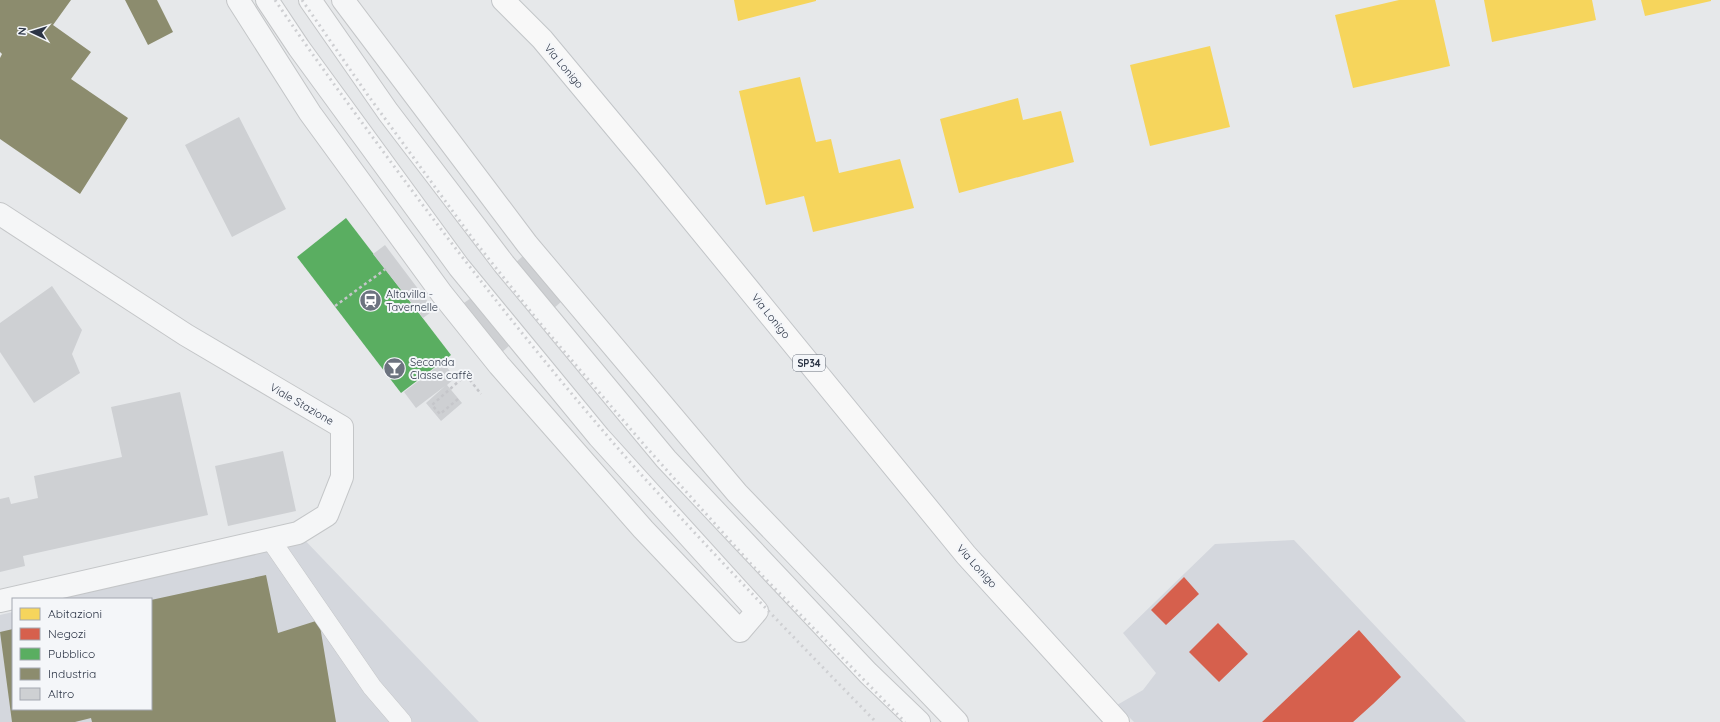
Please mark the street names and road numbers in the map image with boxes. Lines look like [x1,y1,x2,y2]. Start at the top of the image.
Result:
street label: Via Lonigo [541,41,587,91]
street label: Via Lonigo [749,291,794,342]
road number: SP34 [793,355,825,371]
street label: Viale Stazione [268,380,336,428]
street label: Via Lonigo [954,541,1000,591]

